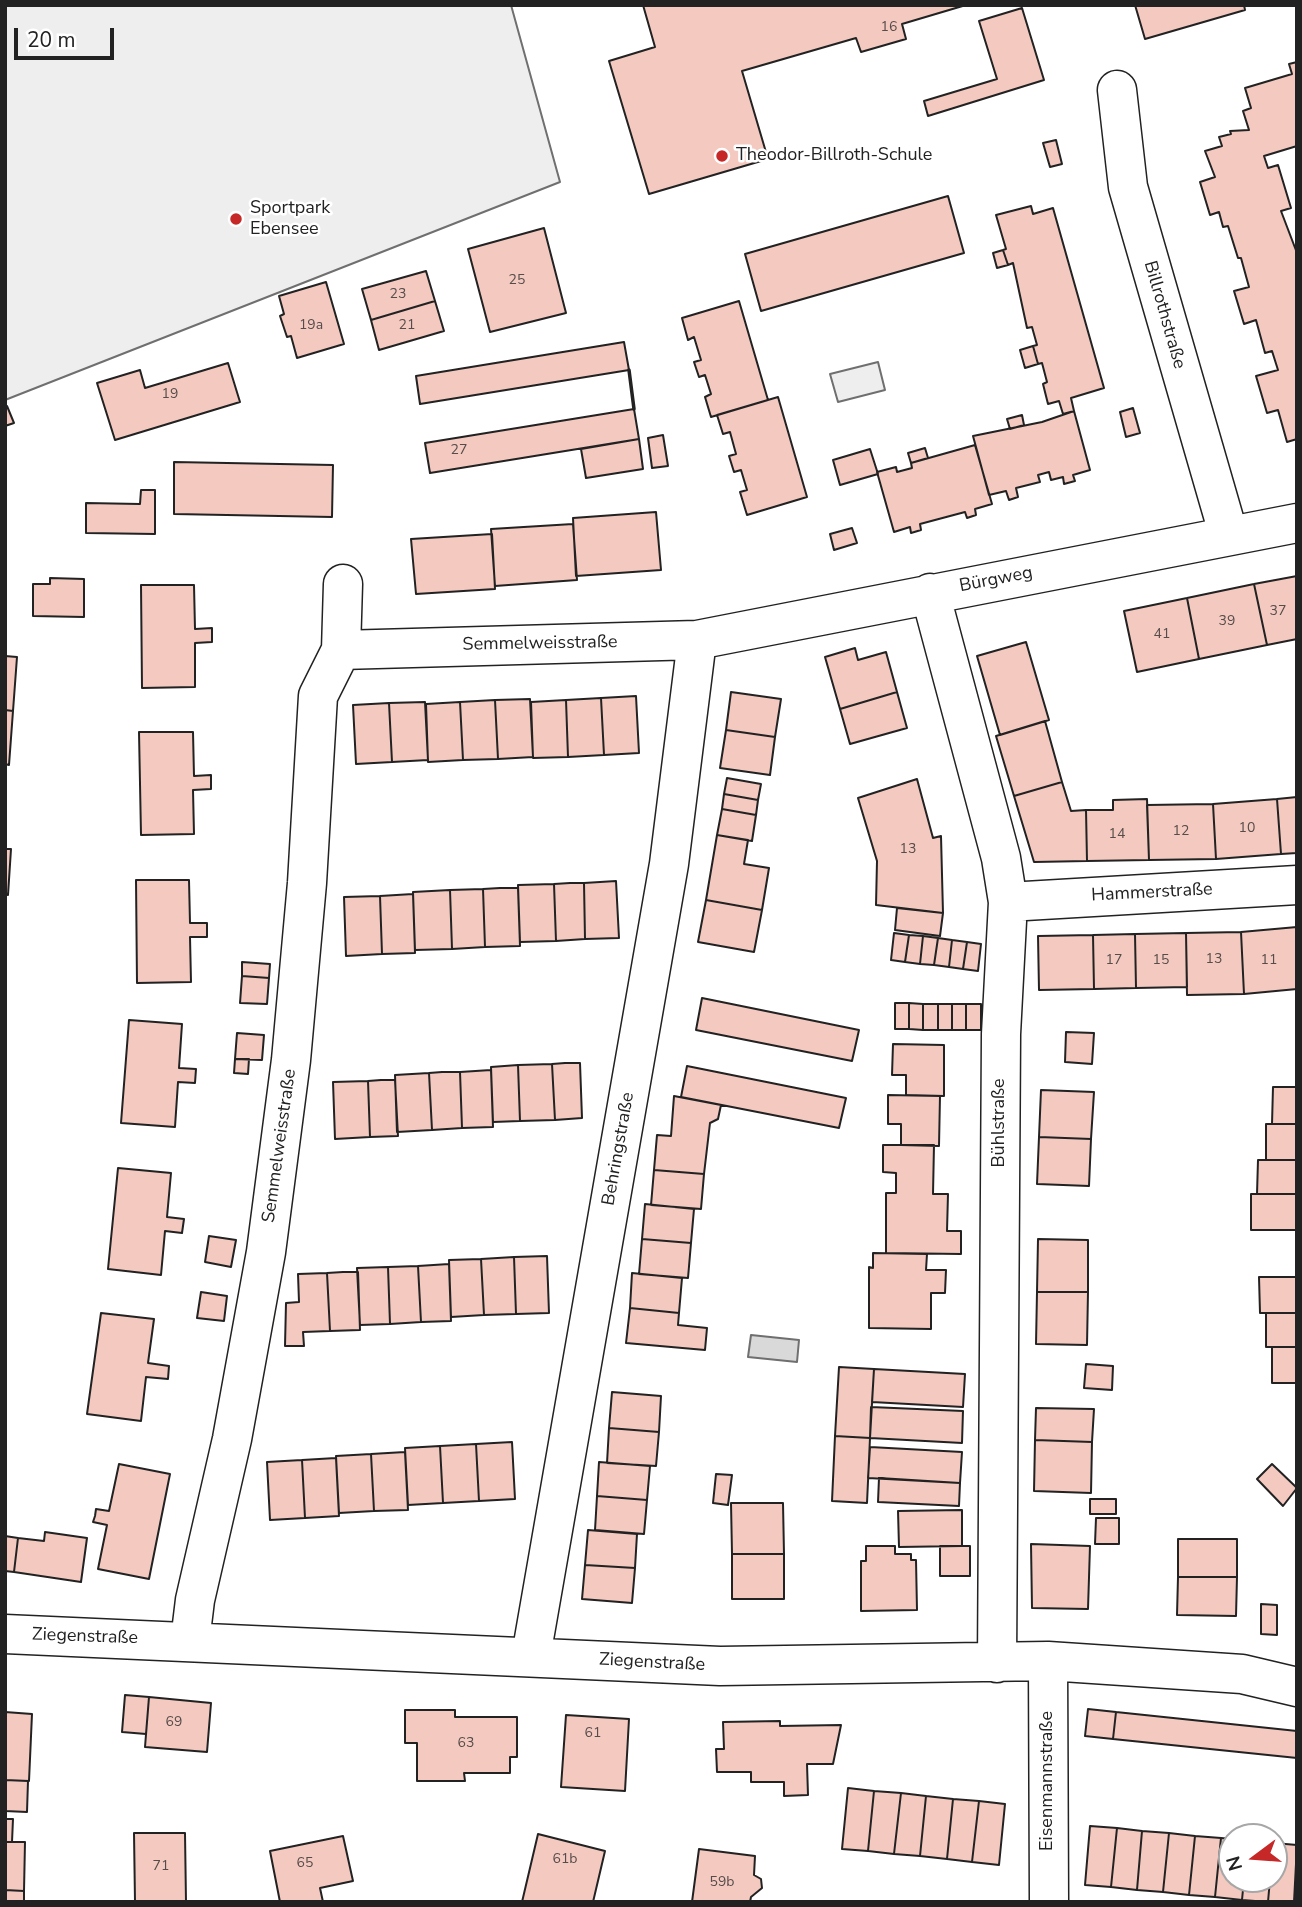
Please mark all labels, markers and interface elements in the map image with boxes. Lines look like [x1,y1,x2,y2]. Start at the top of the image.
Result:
scale bar [18,14,117,58]
house number: 16 [881,20,897,36]
text: 20 m [27,26,76,54]
place label: Theodor-Billroth-Schule [736,145,932,167]
marker: Theodor-Billroth-Schule [714,148,730,164]
place label: Sportpark Ebensee [250,198,330,241]
marker: Sportpark Ebensee [228,211,244,227]
street label: Billrothstraße [1138,259,1190,371]
house number: 25 [509,273,525,289]
house number: 23 [390,287,406,303]
house number: 19a [299,318,323,334]
house number: 21 [399,318,415,334]
house number: 19 [162,387,178,403]
house number: 27 [451,443,467,459]
street label: Bürgweg [957,562,1035,598]
house number: 37 [1270,604,1286,620]
house number: 39 [1219,614,1235,630]
house number: 41 [1154,627,1170,643]
street label: Semmelweisstraße [462,632,618,656]
house number: 10 [1239,821,1255,837]
house number: 12 [1173,824,1189,840]
house number: 14 [1109,827,1125,843]
house number: 13 [900,842,916,858]
street label: Hammerstraße [1091,879,1213,907]
house number: 13 [1206,952,1222,968]
house number: 17 [1106,953,1122,969]
house number: 15 [1153,953,1169,969]
house number: 11 [1261,953,1277,969]
street label: Semmelweisstraße [259,1068,301,1224]
street label: Bühlstraße [989,1078,1011,1168]
street label: Behringstraße [598,1091,640,1207]
street label: Ziegenstraße [32,1624,138,1650]
street label: Ziegenstraße [598,1649,706,1677]
street label: Eisenmannstraße [1037,1711,1059,1851]
house number: 69 [166,1715,182,1731]
house number: 61 [585,1726,601,1742]
house number: 63 [458,1736,474,1752]
north arrow [1218,1823,1288,1893]
house number: 61b [553,1852,577,1868]
text: N [1220,1853,1249,1874]
house number: 65 [297,1856,313,1872]
house number: 71 [153,1859,169,1875]
house number: 59b [710,1875,734,1891]

